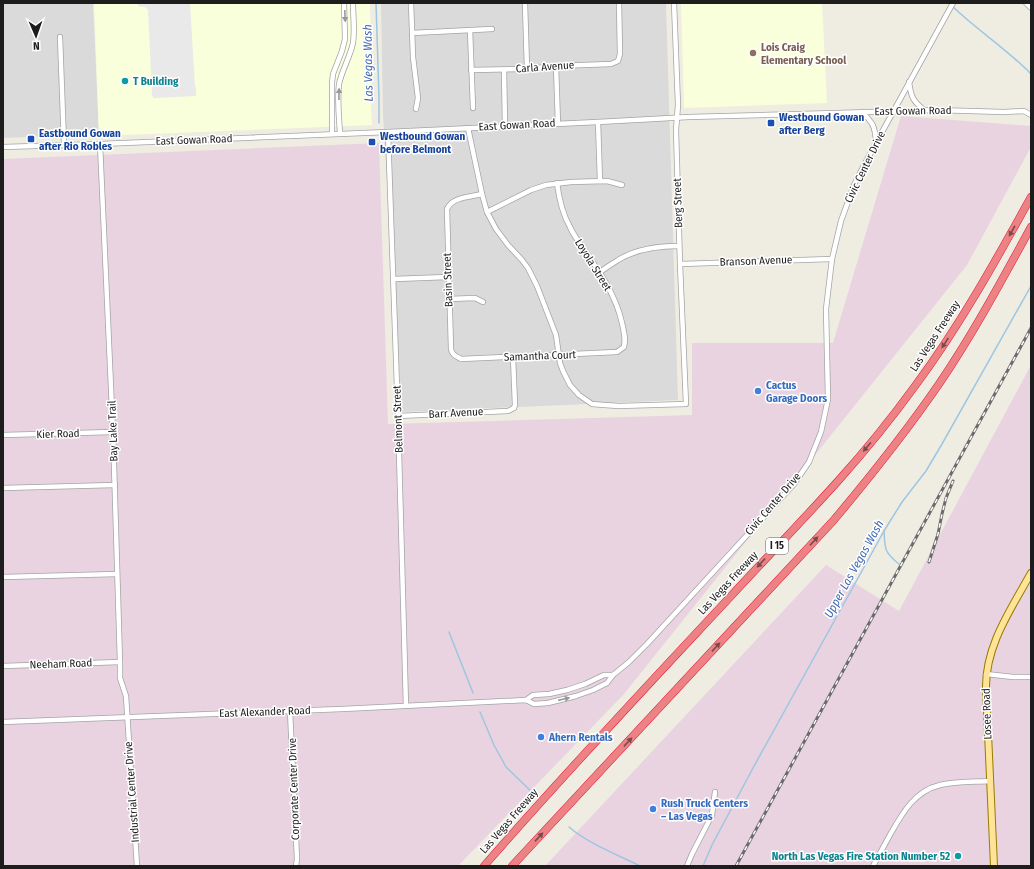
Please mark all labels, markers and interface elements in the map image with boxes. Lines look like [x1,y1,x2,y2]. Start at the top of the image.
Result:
one-way arrow [342,10,348,23]
north arrow [16,16,56,56]
water label: Las Vegas Wash [360,24,376,102]
text: N [33,39,40,52]
place label: Lois Craig Elementary School [761,41,847,67]
marker: Lois Craig Elementary School [748,48,758,58]
street label: Carla Avenue [515,58,575,76]
place label: T Building [133,75,179,88]
marker: T Building [120,76,130,86]
one-way arrow [336,87,342,100]
street label: East Gowan Road [874,104,952,118]
place label: Westbound Gowan after Berg [779,111,864,137]
street label: East Gowan Road [478,116,556,134]
marker: Westbound Gowan after Berg [766,118,776,128]
place label: Eastbound Gowan after Rio Robles [39,127,121,153]
street label: Civic Center Drive [842,129,888,205]
place label: Westbound Gowan before Belmont [380,130,465,156]
street label: East Gowan Road [155,132,233,148]
marker: Eastbound Gowan after Rio Robles [26,134,36,144]
marker: Westbound Gowan before Belmont [367,137,377,147]
street label: Berg Street [671,177,685,228]
one-way arrow [1009,225,1015,237]
street label: Loyola Street [572,237,614,294]
street label: Basin Street [441,252,455,307]
street label: Branson Avenue [719,253,793,269]
street label: Las Vegas Freeway [907,298,963,374]
one-way arrow [941,337,949,348]
street label: Samantha Court [504,348,577,364]
place label: Cactus Garage Doors [766,379,827,405]
street label: Belmont Street [390,385,406,453]
marker: Cactus Garage Doors [753,386,763,396]
street label: Bay Lake Trail [105,400,121,462]
street label: Barr Avenue [428,405,484,421]
street label: Kier Road [36,427,80,441]
one-way arrow [863,441,872,452]
street label: Civic Center Drive [742,470,804,538]
water label: Upper Las Vegas Wash [821,518,887,620]
one-way arrow [809,537,818,546]
road number: I 15 [766,538,788,554]
street label: Las Vegas Freeway [695,549,761,617]
one-way arrow [757,559,766,568]
one-way arrow [711,642,721,652]
street label: Neeham Road [29,656,93,672]
street label: Losee Road [980,688,994,740]
one-way arrow [558,696,570,702]
street label: East Alexander Road [219,704,311,720]
place label: Ahern Rentals [548,731,613,744]
marker: Ahern Rentals [536,732,546,742]
one-way arrow [623,737,632,748]
street label: Corporate Center Drive [286,738,302,840]
street label: Industrial Center Drive [122,741,142,843]
street label: Las Vegas Freeway [477,786,541,856]
place label: Rush Truck Centers – Las Vegas [661,797,748,823]
marker: Rush Truck Centers – Las Vegas [648,804,658,814]
one-way arrow [534,833,543,842]
place label: North Las Vegas Fire Station Number 52 [772,850,950,863]
marker: North Las Vegas Fire Station Number 52 [953,851,963,861]

